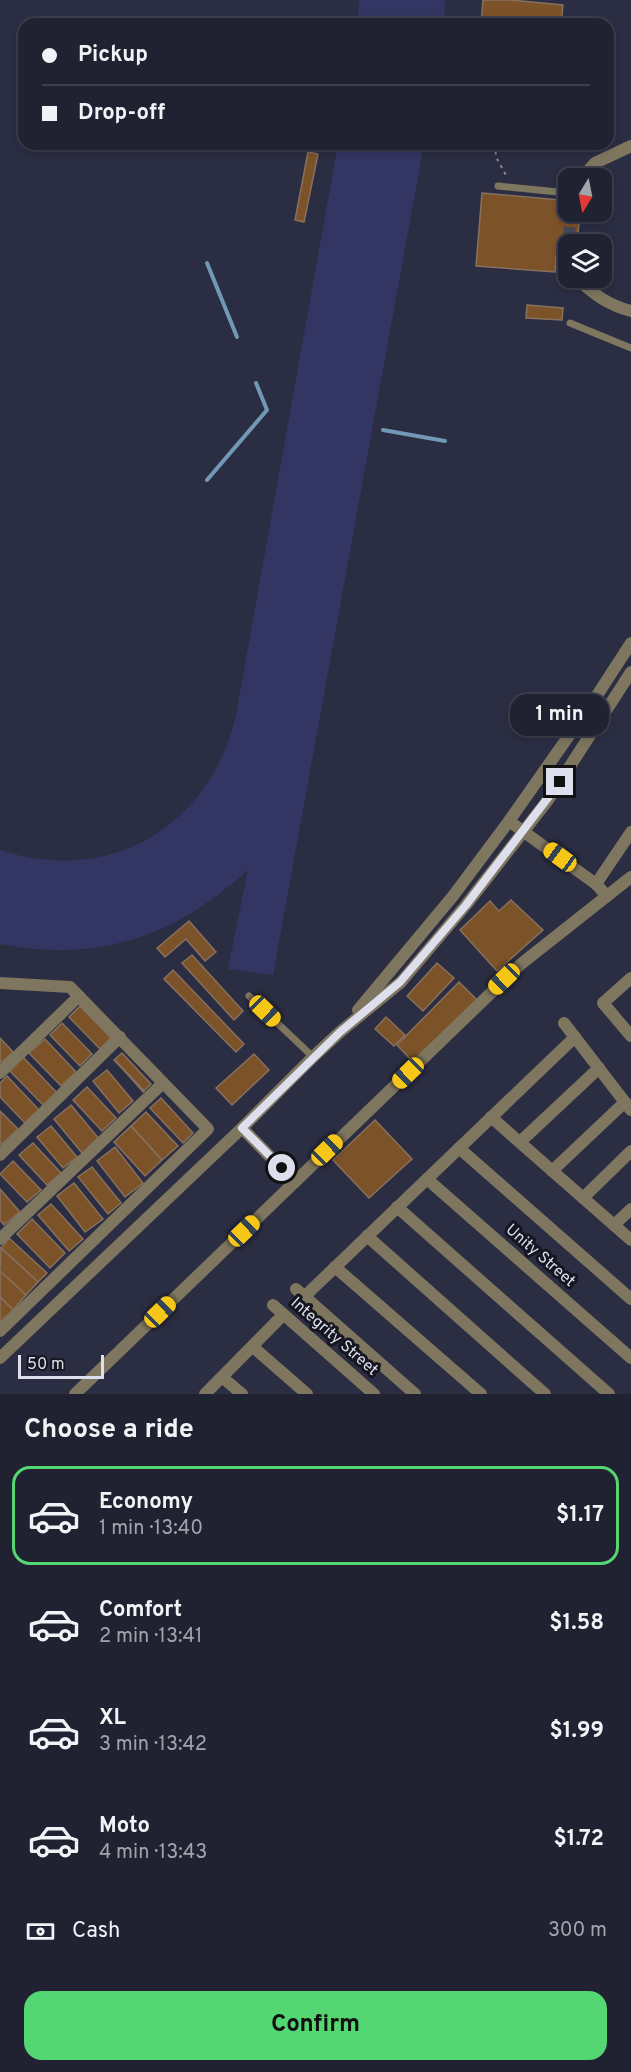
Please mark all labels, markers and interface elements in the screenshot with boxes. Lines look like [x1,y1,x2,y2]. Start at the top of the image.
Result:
text: Pickup [78,42,148,69]
text: Drop-off [78,100,165,127]
north arrow [558,168,612,222]
map controls [558,168,612,288]
button: layers [558,234,612,288]
callout: 1 min [510,695,610,737]
text: 1 min [535,702,584,728]
route end [546,768,573,795]
car [540,839,580,875]
car [485,960,523,998]
car [246,992,284,1030]
car [389,1054,427,1092]
car [308,1131,346,1169]
route start [268,1154,295,1181]
car [225,1212,263,1250]
street label: Unity Street [501,1220,579,1292]
car [141,1293,179,1331]
street label: Integrity Street [286,1294,382,1380]
scale bar [18,1352,104,1380]
text: 50 m [27,1355,65,1375]
text: Choose a ride [24,1413,194,1447]
icon: car [27,1489,81,1543]
text: Economy [99,1489,193,1516]
text: $1.17 [556,1502,604,1529]
text: 1 min · 13:40 [99,1516,203,1542]
icon: car [27,1597,81,1651]
text: Comfort [99,1597,182,1624]
text: $1.58 [549,1610,604,1637]
text: 2 min · 13:41 [99,1624,203,1650]
icon: car [27,1705,81,1759]
text: XL [99,1705,126,1732]
text: $1.99 [549,1718,604,1745]
text: 3 min · 13:42 [99,1732,207,1758]
icon: car [27,1813,81,1867]
text: Moto [99,1813,150,1840]
text: $1.72 [553,1826,604,1853]
text: 4 min · 13:43 [99,1840,207,1866]
icon: cash [24,1915,57,1948]
text: Cash [72,1918,121,1945]
text: 300 m [548,1918,607,1944]
button: Confirm [24,1991,607,2060]

